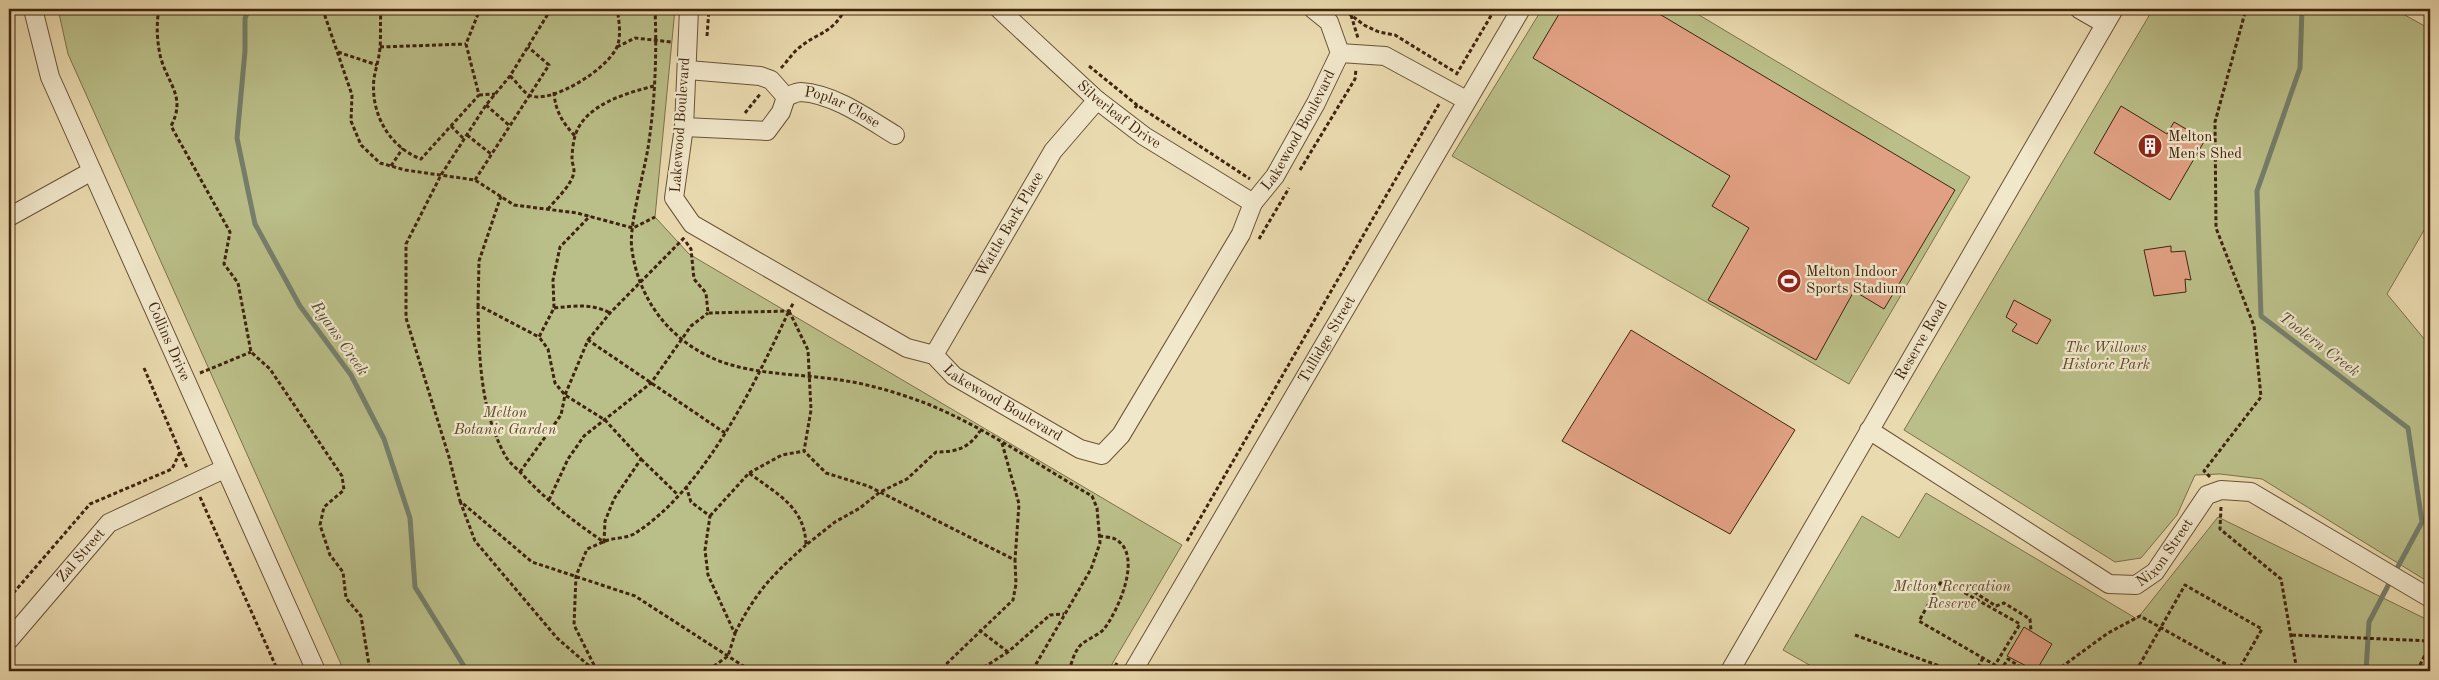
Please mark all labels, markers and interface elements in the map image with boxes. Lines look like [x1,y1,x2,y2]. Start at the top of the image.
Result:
street label: Lakewood Boulevard [669,57,693,193]
street label: Lakewood Boulevard [1259,68,1338,194]
street label: Silverleaf Drive [1074,78,1163,152]
street label: Poplar Close [803,85,883,131]
place label: Melton Men's Shed [2168,130,2242,162]
building icon: Melton Men's Shed [2137,133,2163,159]
street label: Wattle Bark Place [974,169,1047,280]
place label: Melton Indoor Sports Stadium [1806,265,1906,297]
sports icon: Melton Indoor Sports Stadium [1776,268,1802,294]
street label: Tullidge Street [1296,294,1358,386]
water label: Ryans Creek [307,298,371,379]
street label: Reserve Road [1893,298,1951,383]
street label: Collins Drive [144,300,193,383]
water label: Toolern Creek [2276,310,2362,380]
park label: The Willows Historic Park [2061,341,2150,373]
street label: Lakewood Boulevard [940,362,1065,444]
park label: Melton Botanic Garden [453,406,557,438]
street label: Nixon Street [2134,516,2196,590]
street label: Zal Street [54,526,108,585]
park label: Melton Recreation Reserve [1892,580,2011,612]

